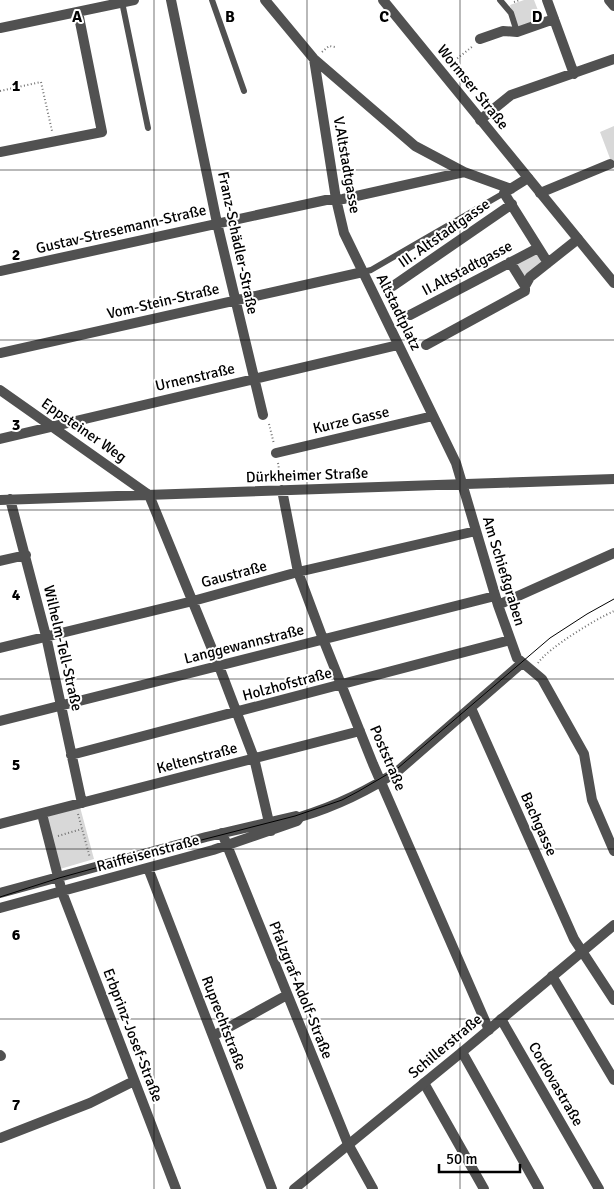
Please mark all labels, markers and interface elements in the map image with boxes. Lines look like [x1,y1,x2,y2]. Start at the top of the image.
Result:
text: A [72,7,83,27]
text: B [225,7,235,27]
text: C [379,7,389,27]
text: D [532,7,543,27]
street label: Wormser Straße [433,41,513,133]
text: 1 [12,76,21,96]
street label: V.Altstadtgasse [330,115,364,215]
street label: Franz-Schädler-Straße [214,170,262,316]
street label: III. Altstadtgasse [395,195,493,271]
street label: Gustav-Stresemann-Straße [34,201,208,257]
street label: II.Altstadtgasse [419,237,515,299]
text: 2 [12,245,20,265]
street label: Altstadtplatz [373,271,425,354]
street label: Vom-Stein-Straße [105,279,221,323]
street label: Urnenstraße [153,359,237,395]
street label: Eppsteiner Weg [38,394,130,466]
street label: Kurze Gasse [311,402,391,438]
text: 3 [12,415,20,435]
street label: Dürkheimer Straße [245,464,369,486]
street label: Am Schießgraben [479,514,529,628]
street label: Gaustraße [199,557,269,591]
street label: Wilhelm-Tell-Straße [40,583,86,713]
text: 4 [12,585,21,605]
street label: Langgewannstraße [182,620,306,668]
street label: Holzhofstraße [240,663,334,705]
street label: Poststraße [366,723,410,793]
street label: Keltenstraße [155,739,239,777]
text: 5 [12,755,20,775]
street label: Bachgasse [517,789,561,859]
street label: Raiffeisenstraße [95,831,201,875]
street label: Pfalzgraf-Adolf-Straße [265,919,337,1061]
text: 6 [12,925,21,945]
street label: Erbprinz-Josef-Straße [99,966,167,1104]
street label: Ruprechtstraße [198,973,250,1073]
street label: Schillerstraße [404,1010,486,1082]
street label: Cordovastraße [525,1039,587,1129]
text: 7 [12,1095,21,1115]
scale bar [439,1142,520,1174]
text: 50 m [446,1150,477,1168]

